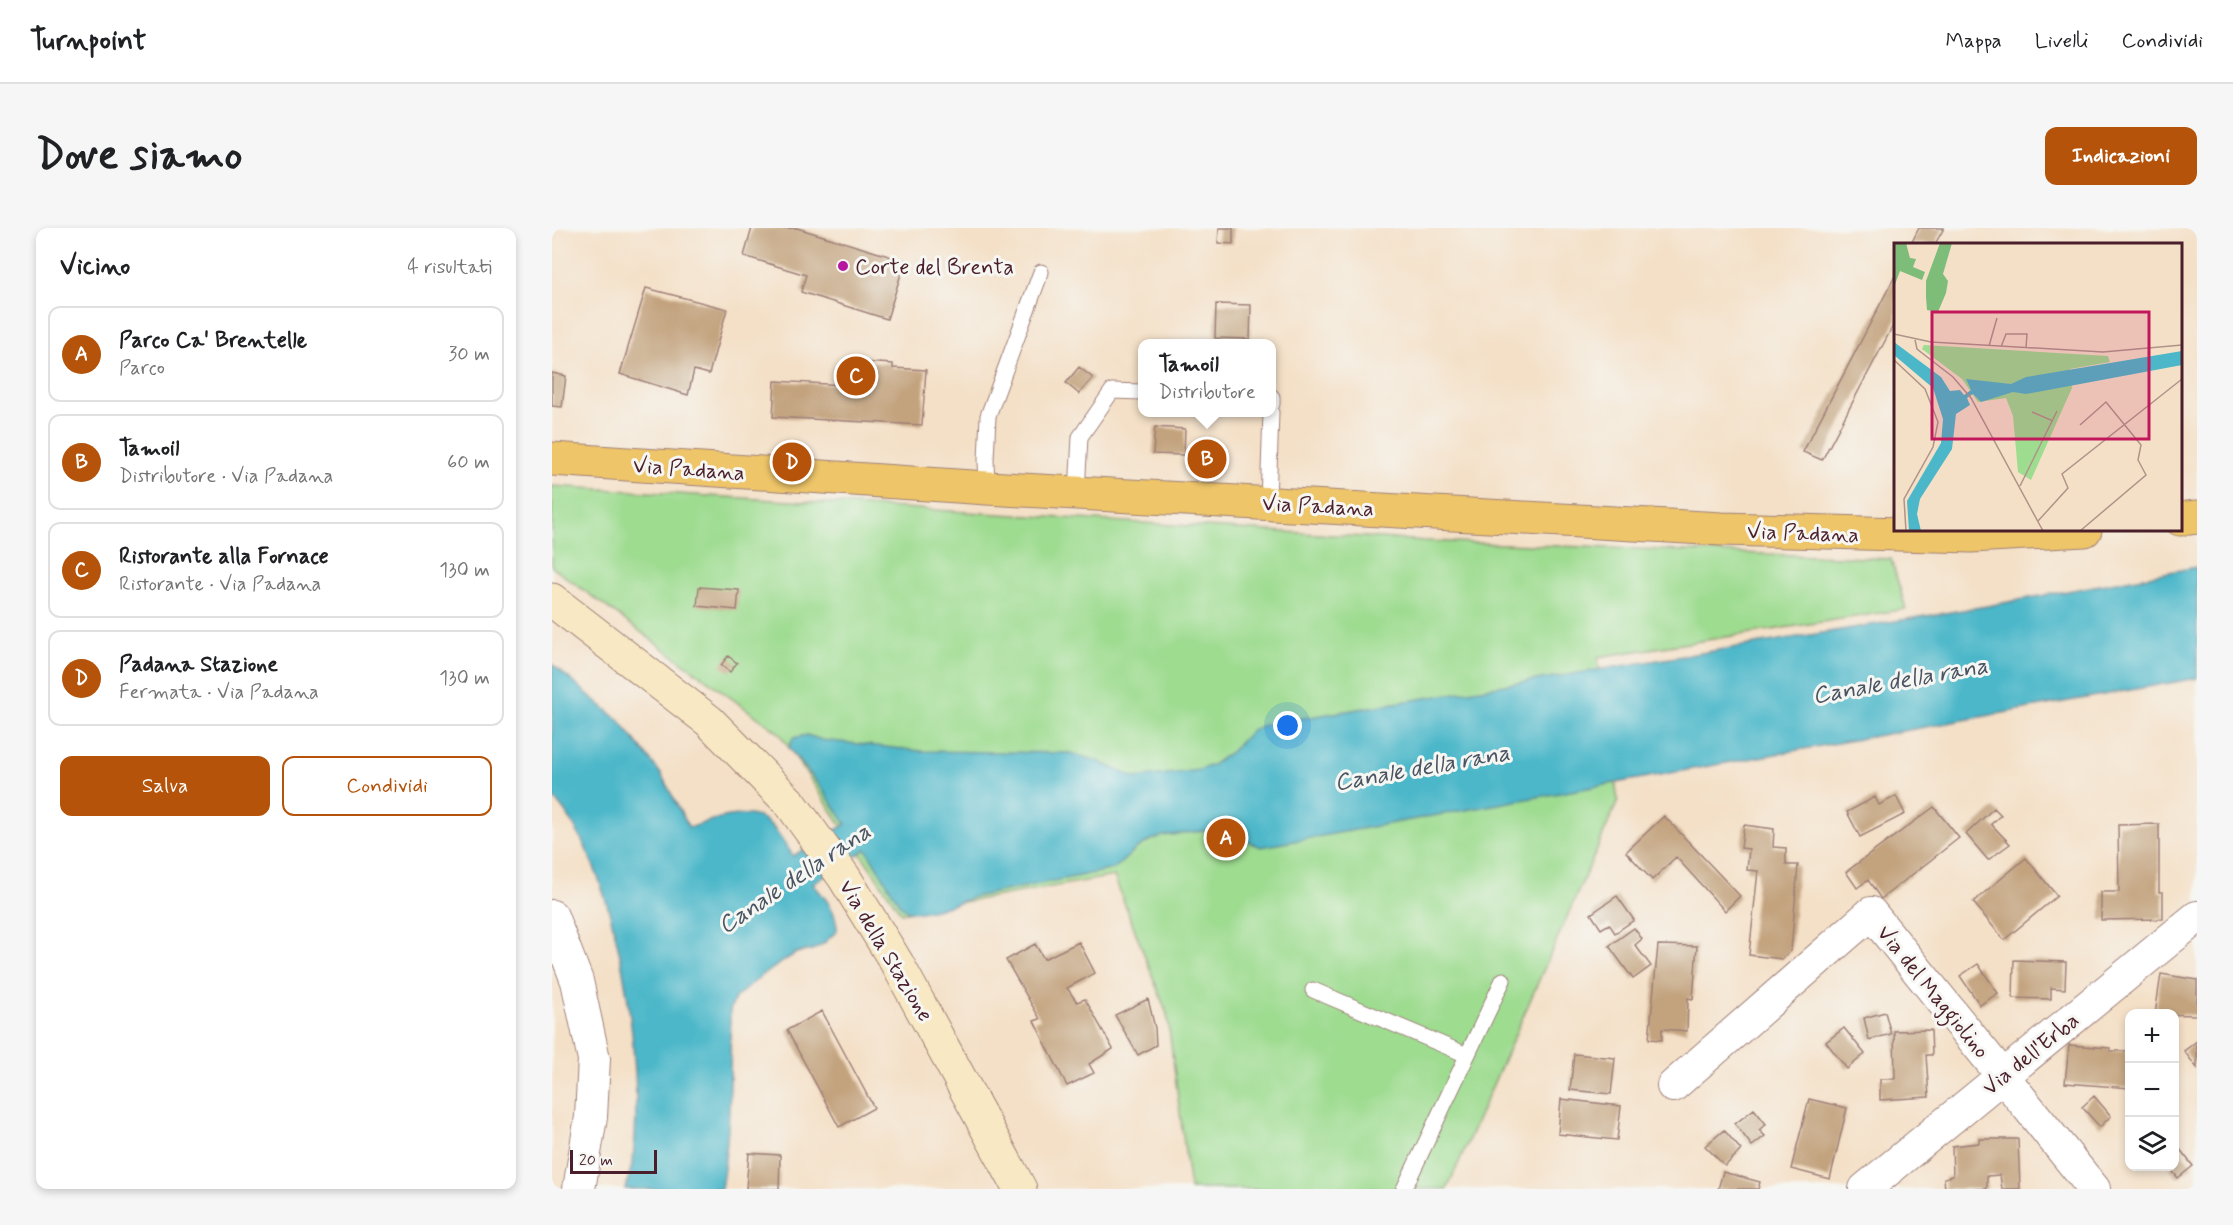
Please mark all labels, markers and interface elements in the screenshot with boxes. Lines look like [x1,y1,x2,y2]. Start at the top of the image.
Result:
text: Turnpoint [30,23,146,60]
text: Mappa [1946,27,2002,55]
text: Livelli [2035,27,2089,55]
text: Condividi [2122,27,2203,55]
button: Indicazioni [2045,127,2197,185]
text: Dove siamo [36,129,242,184]
inset map [1894,243,2182,531]
text: Vicino [60,250,130,284]
text: 4 risultati [407,254,492,281]
place label: Corte del Brenta [855,254,1014,282]
marker: Corte del Brenta [836,259,850,273]
text: Parco Ca' Brentelle [119,327,307,355]
popup [1138,339,1276,417]
text: A [75,341,88,368]
text: 30 m [448,341,490,368]
text: Tamoil [1159,351,1219,379]
pin: C [836,354,876,398]
text: Parco [119,355,165,382]
text: Distributore [1159,379,1255,406]
text: Tamoil [119,435,179,463]
pin: B [1188,436,1226,482]
pin: D [772,440,812,484]
text: B [75,449,88,476]
text: 60 m [447,449,490,476]
street label: Via Padana [632,452,746,488]
text: Distributore · Via Padana [119,463,333,490]
street label: Via Padana [1261,490,1375,524]
street label: Via Padana [1746,518,1859,550]
text: Ristorante alla Fornace [119,543,329,571]
text: C [74,557,89,584]
text: 130 m [439,557,490,584]
text: Ristorante · Via Padana [119,571,321,598]
text: Padana Stazione [119,651,278,679]
water label: Canale della rana [1810,651,1990,712]
text: D [75,665,88,692]
text: 130 m [439,665,490,692]
text: Fermata · Via Padana [119,679,319,706]
your location [1273,711,1302,740]
water label: Canale della rana [1332,738,1512,799]
button: Salva [60,756,270,816]
button: Condividi [282,756,492,816]
pin: A [1206,816,1246,860]
water label: Canale della rana [712,817,877,942]
street label: Via della Stazione [832,875,939,1027]
street label: Via del Maggiolino [1868,920,1995,1067]
street label: Via dell'Erba [1977,1007,2085,1102]
map controls [2125,1009,2179,1171]
button: + [2125,1009,2179,1063]
button: − [2125,1063,2179,1117]
button: layers [2125,1117,2179,1171]
scale bar [570,1147,657,1174]
text: 20 m [579,1150,613,1171]

